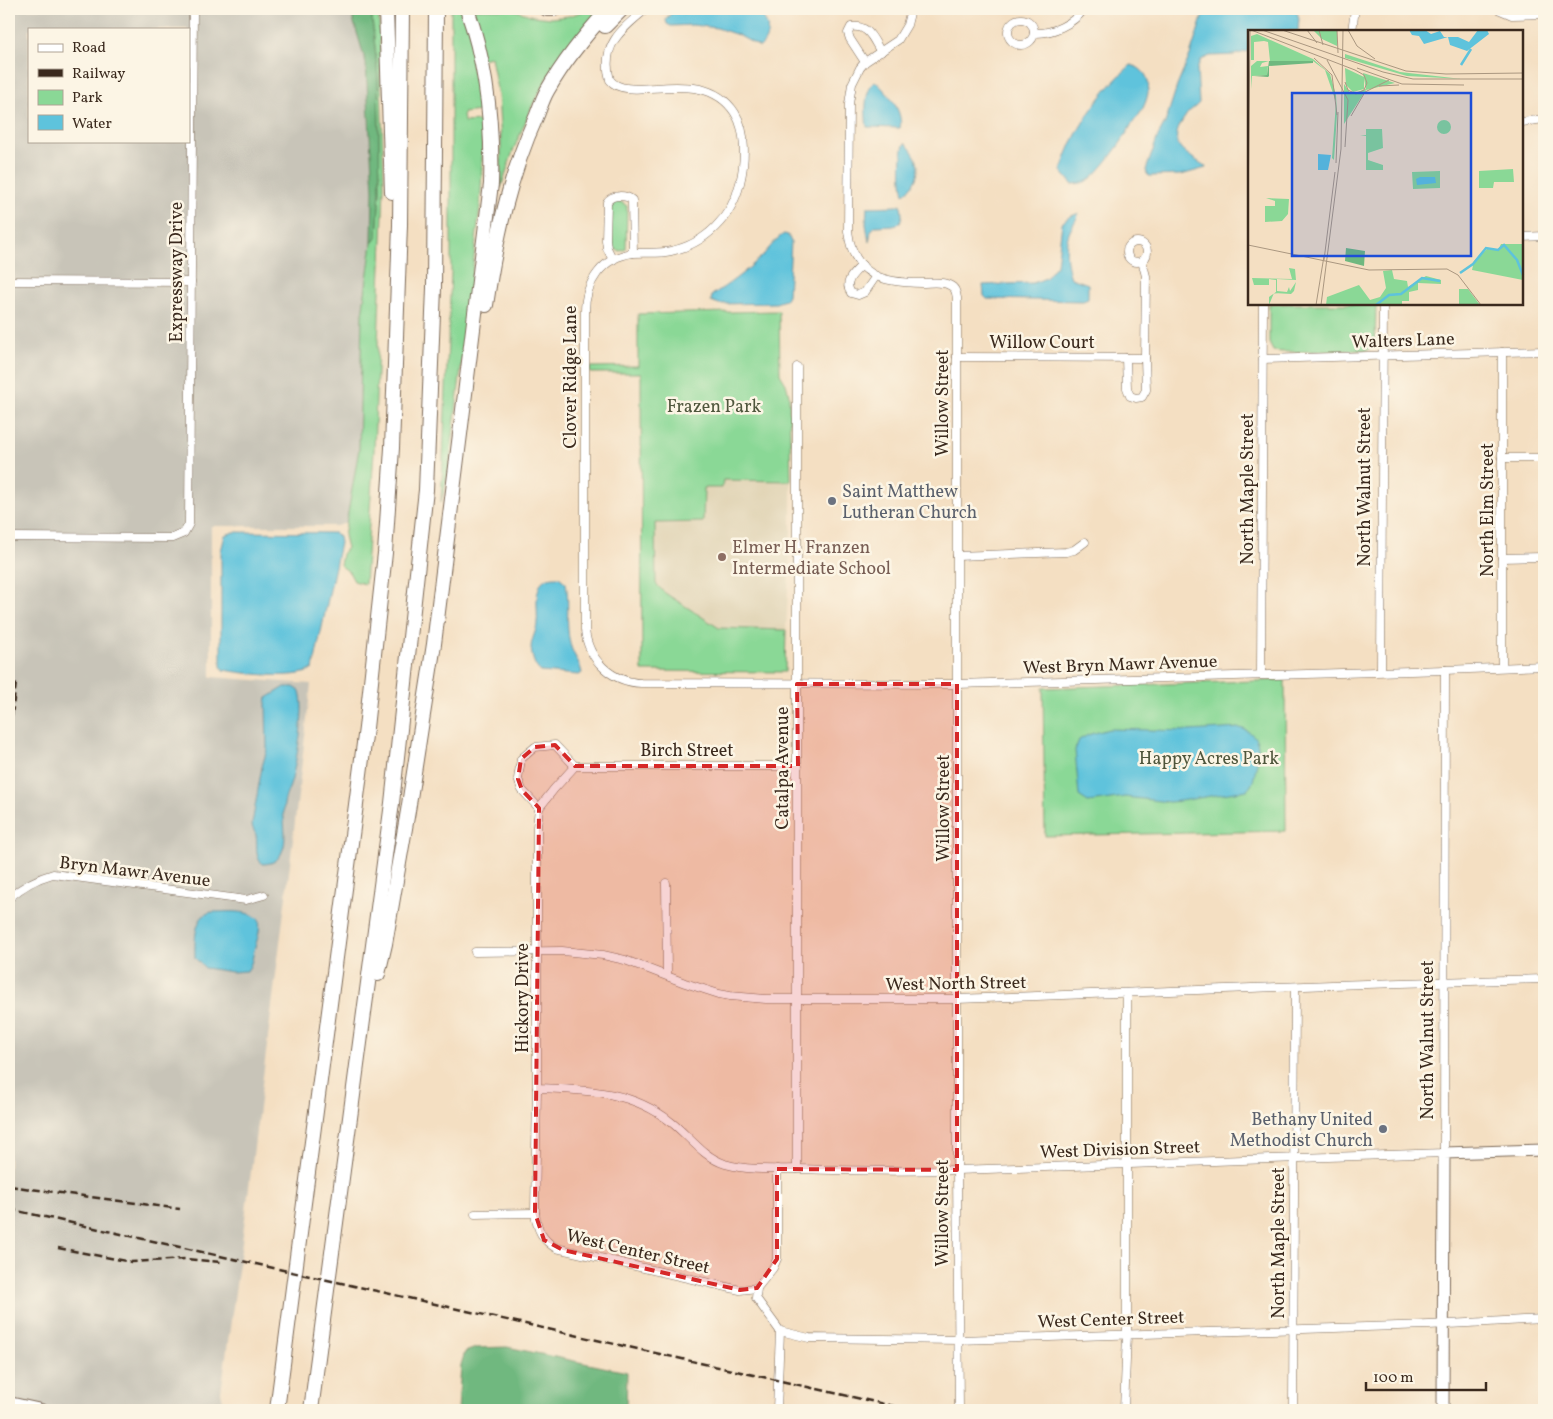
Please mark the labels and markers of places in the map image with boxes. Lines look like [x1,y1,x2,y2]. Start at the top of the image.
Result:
place label: Saint Matthew Lutheran Church [842,480,977,526]
marker: Saint Matthew Lutheran Church [826,495,838,507]
place label: Elmer H. Franzen Intermediate School [732,536,891,582]
marker: Elmer H. Franzen Intermediate School [716,551,728,563]
place label: Bethany United Methodist Church [1230,1108,1373,1154]
marker: Bethany United Methodist Church [1377,1123,1389,1135]

